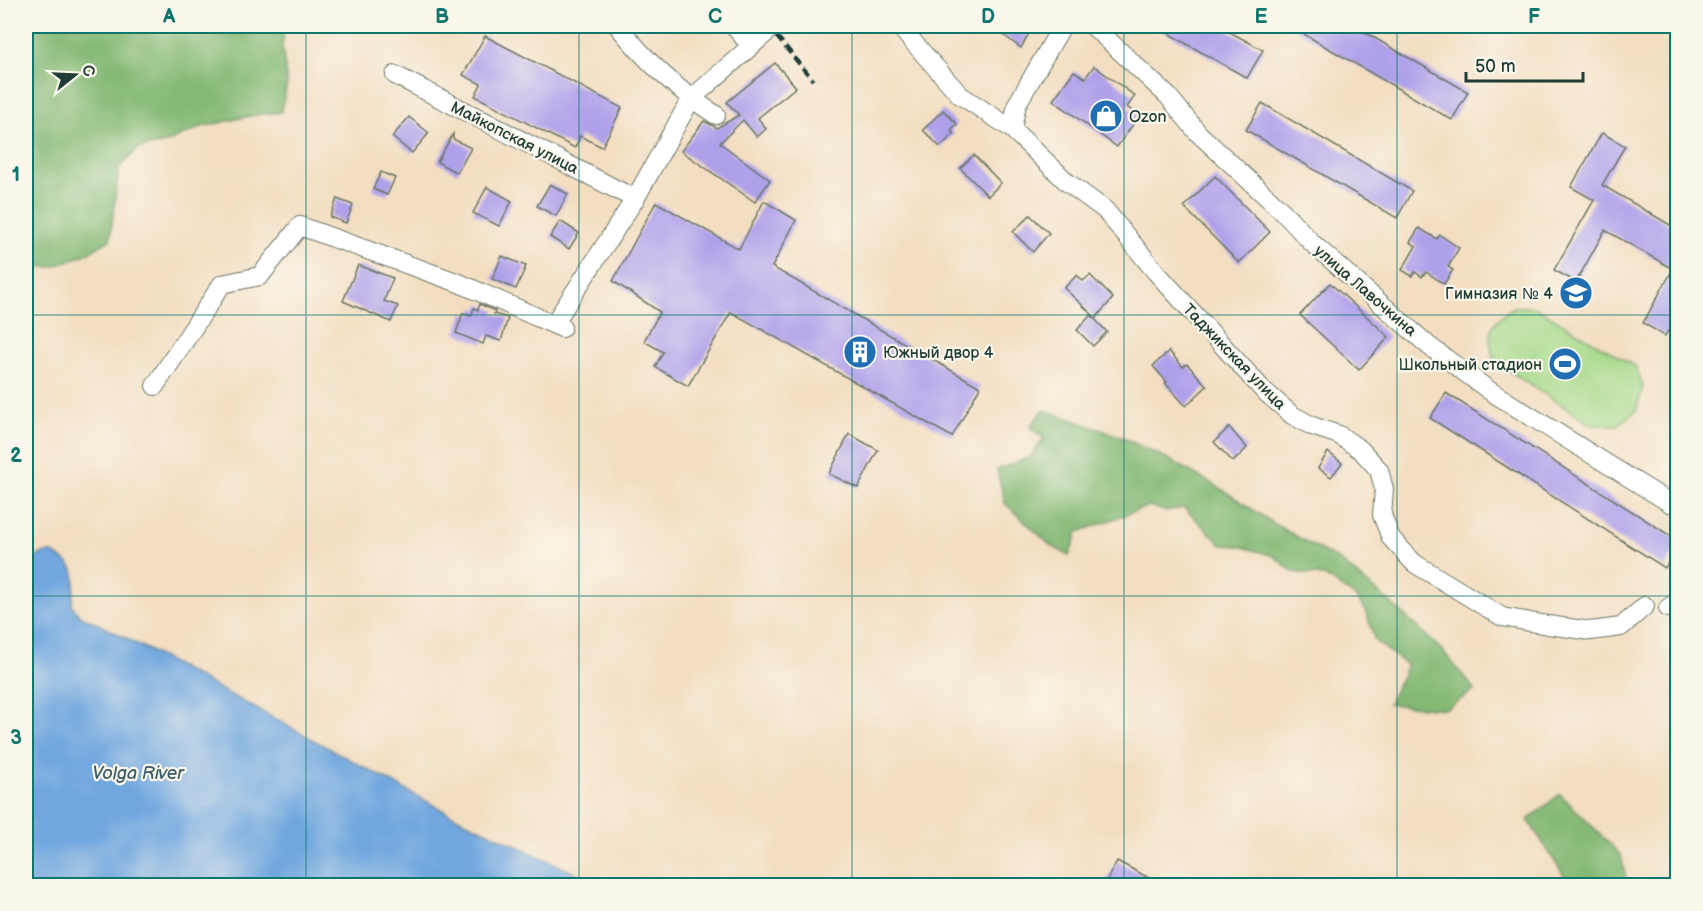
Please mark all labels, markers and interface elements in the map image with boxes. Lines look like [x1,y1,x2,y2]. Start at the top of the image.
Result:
text: A [162,5,176,29]
text: B [435,5,449,29]
text: C [708,5,722,29]
text: D [981,5,995,29]
text: E [1255,5,1268,29]
text: F [1528,5,1540,29]
north arrow [45,45,105,105]
scale bar [1466,45,1583,83]
text: 50 m [1475,56,1516,77]
text: С [77,63,99,79]
street label: Майкопская улица [447,98,582,179]
shop icon: Ozon [1088,98,1124,134]
place label: Ozon [1129,108,1167,127]
text: 1 [12,163,20,187]
street label: улица Лавочкина [1310,242,1420,341]
school or university icon: Гимназия № 4 [1558,275,1594,311]
place label: Гимназия № 4 [1445,285,1553,304]
street label: Таджикская улица [1179,300,1290,414]
building icon: Южный двор 4 [842,334,878,370]
place label: Южный двор 4 [883,344,994,363]
sports icon: Школьный стадион [1547,346,1583,382]
place label: Школьный стадион [1399,356,1542,375]
text: 2 [10,444,22,468]
text: 3 [10,726,22,750]
water label: Volga River [92,763,185,784]

